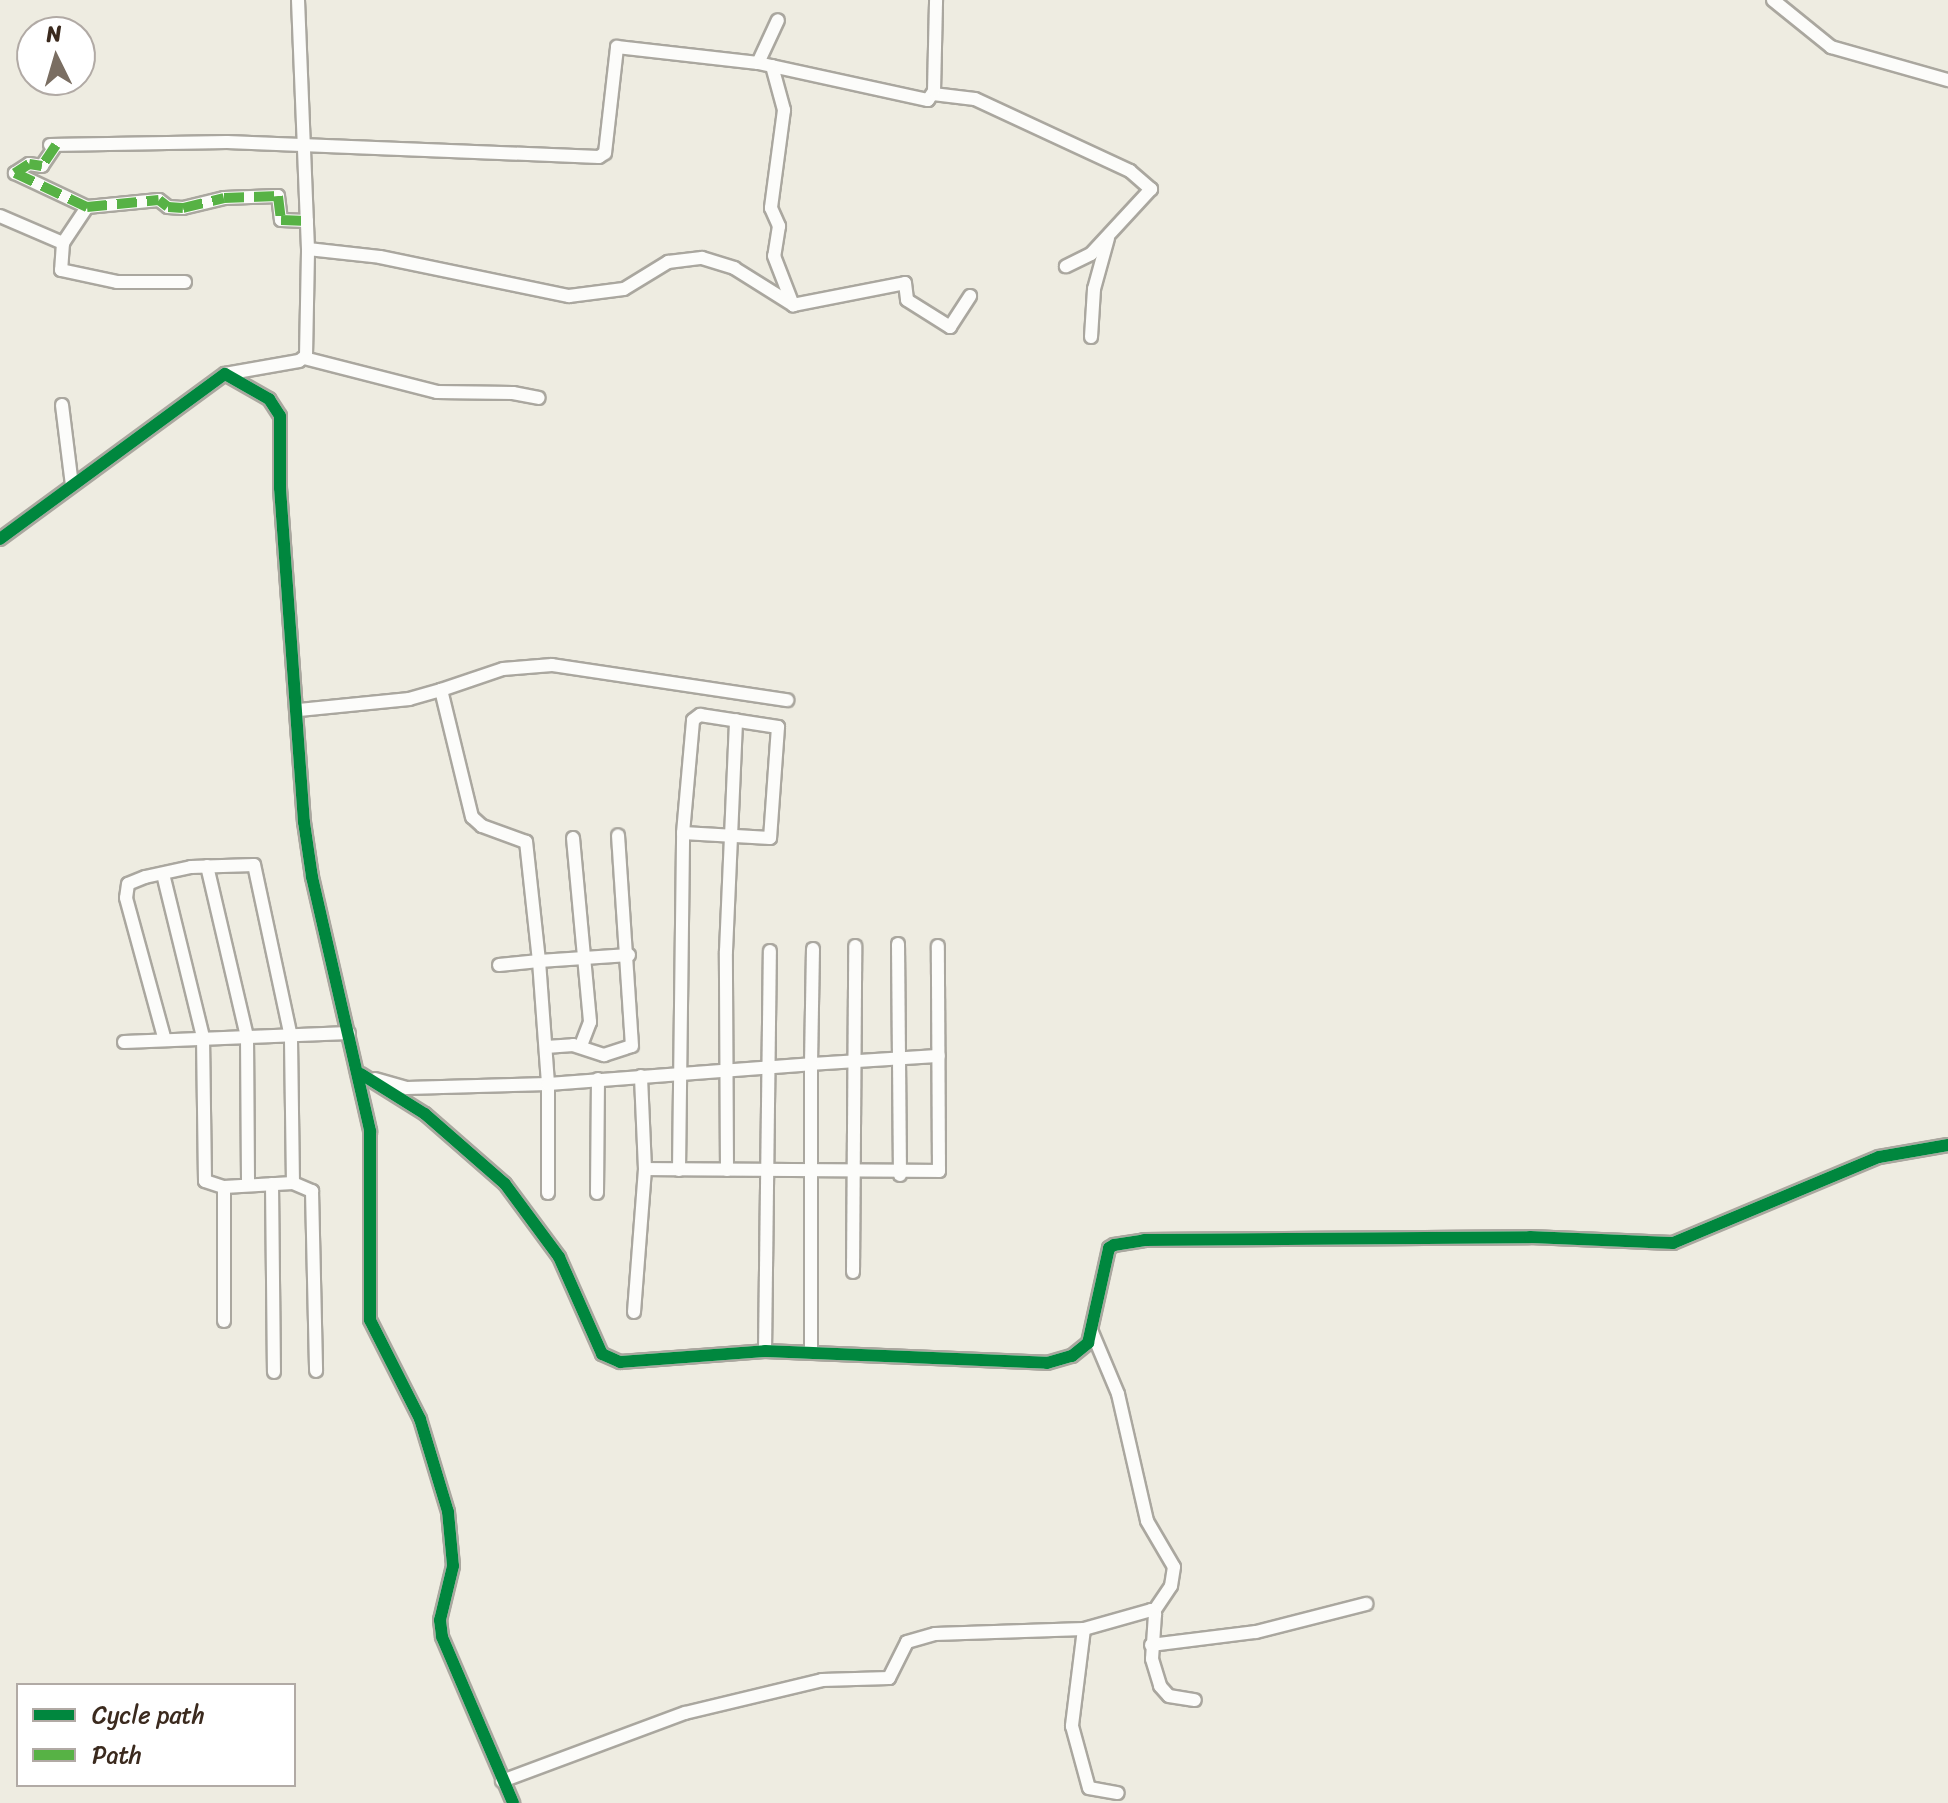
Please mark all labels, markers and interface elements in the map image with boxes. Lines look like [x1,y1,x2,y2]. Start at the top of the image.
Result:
text: N [45,13,63,54]
north arrow [16,16,96,96]
legend [16,1683,296,1787]
text: Cycle path [92,1694,205,1736]
text: Path [92,1734,142,1776]

